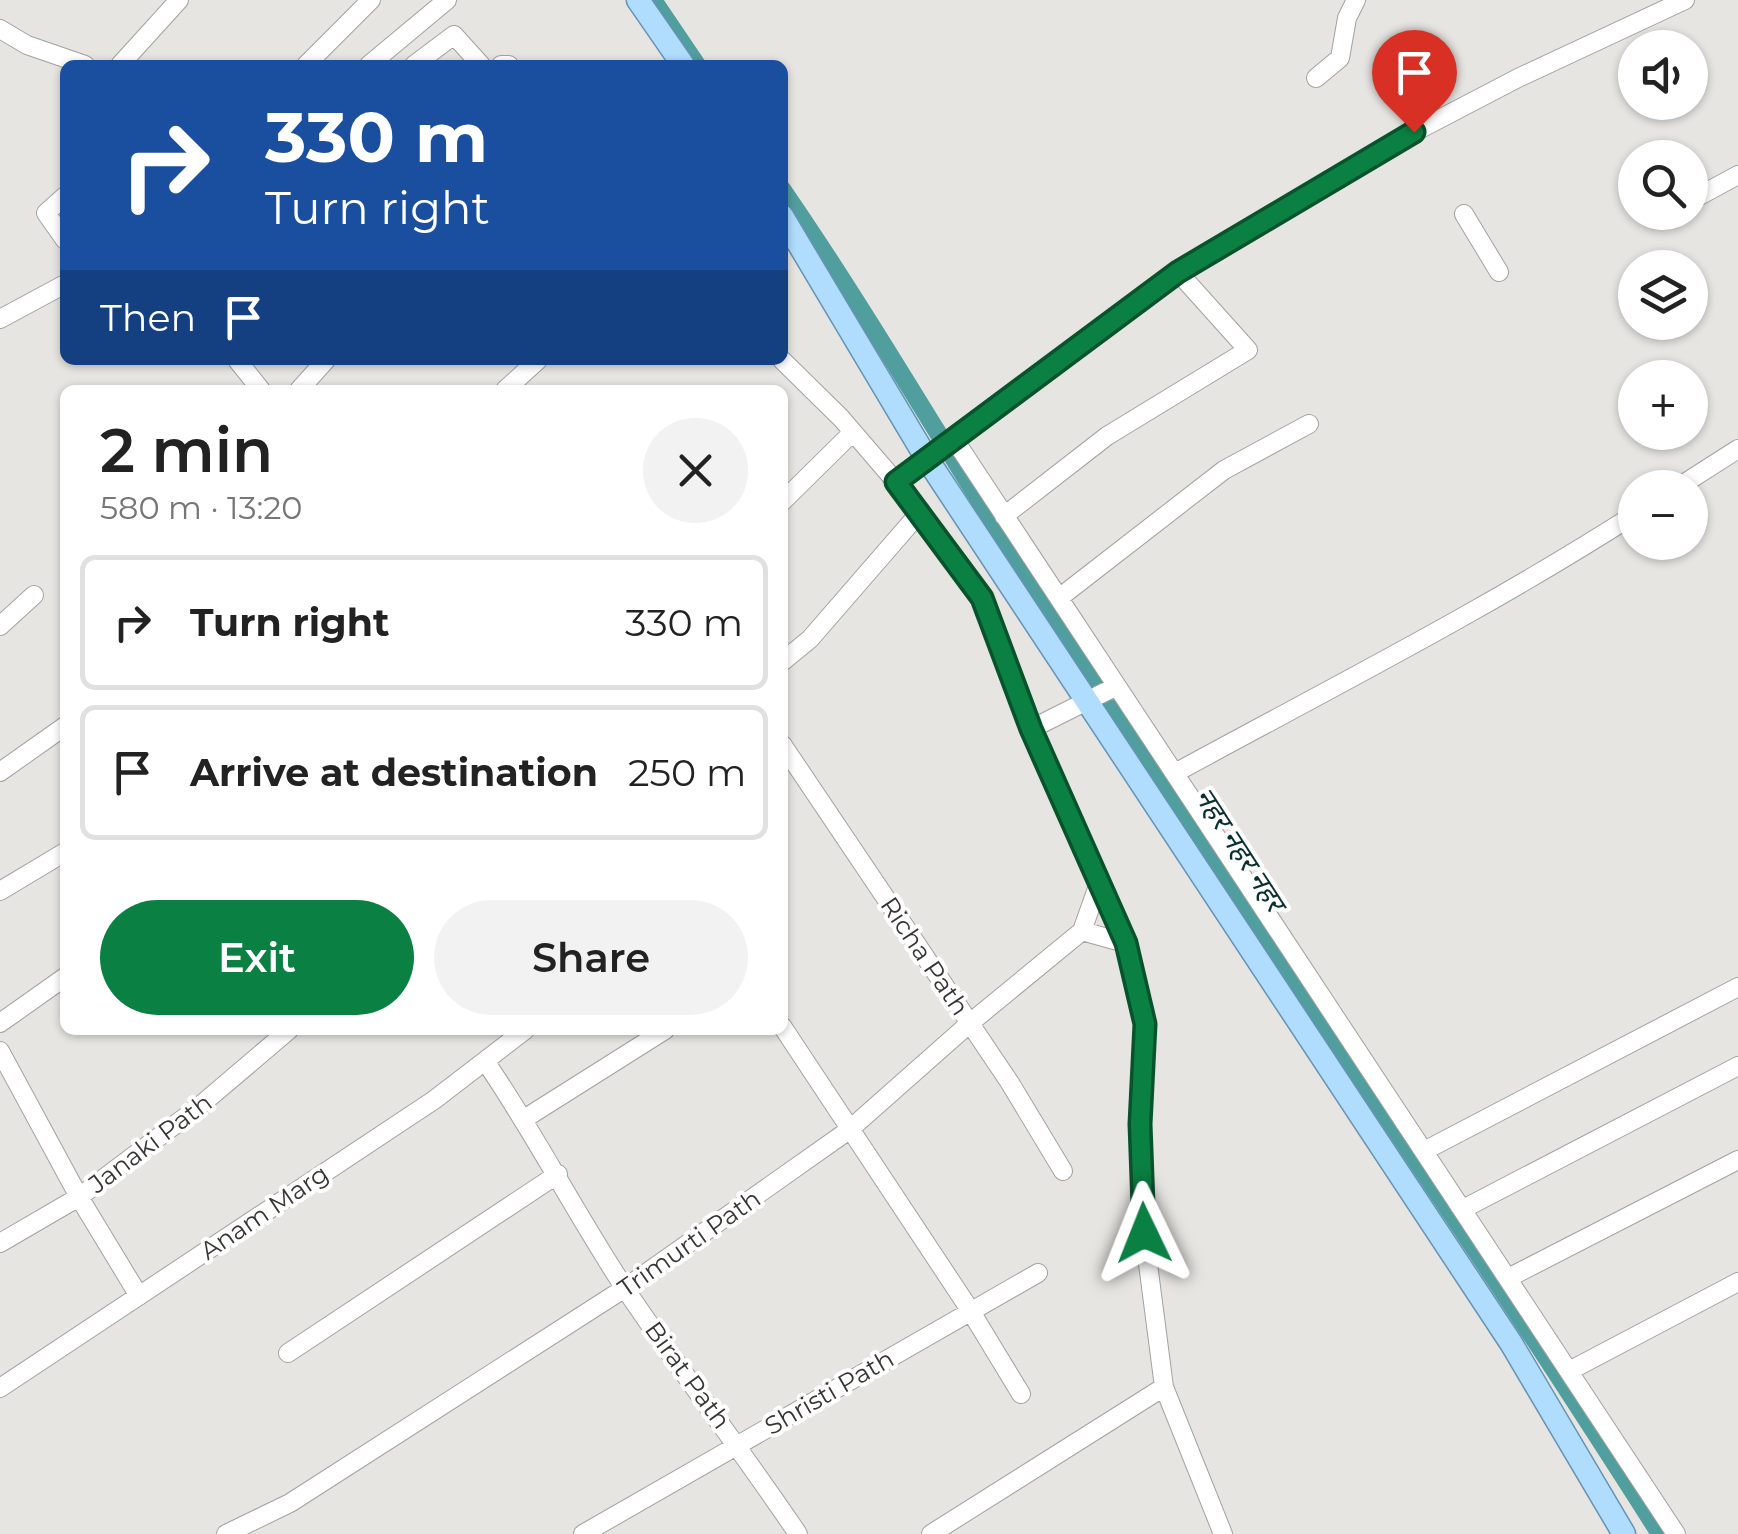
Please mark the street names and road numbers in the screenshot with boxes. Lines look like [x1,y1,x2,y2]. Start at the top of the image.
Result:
street label: Richa Path [874,891,976,1021]
street label: Janaki Path [82,1087,218,1200]
street label: Anam Marg [194,1158,334,1266]
street label: Trimurti Path [612,1183,766,1303]
street label: Birat Path [639,1315,737,1435]
street label: Shristi Path [759,1343,899,1441]

